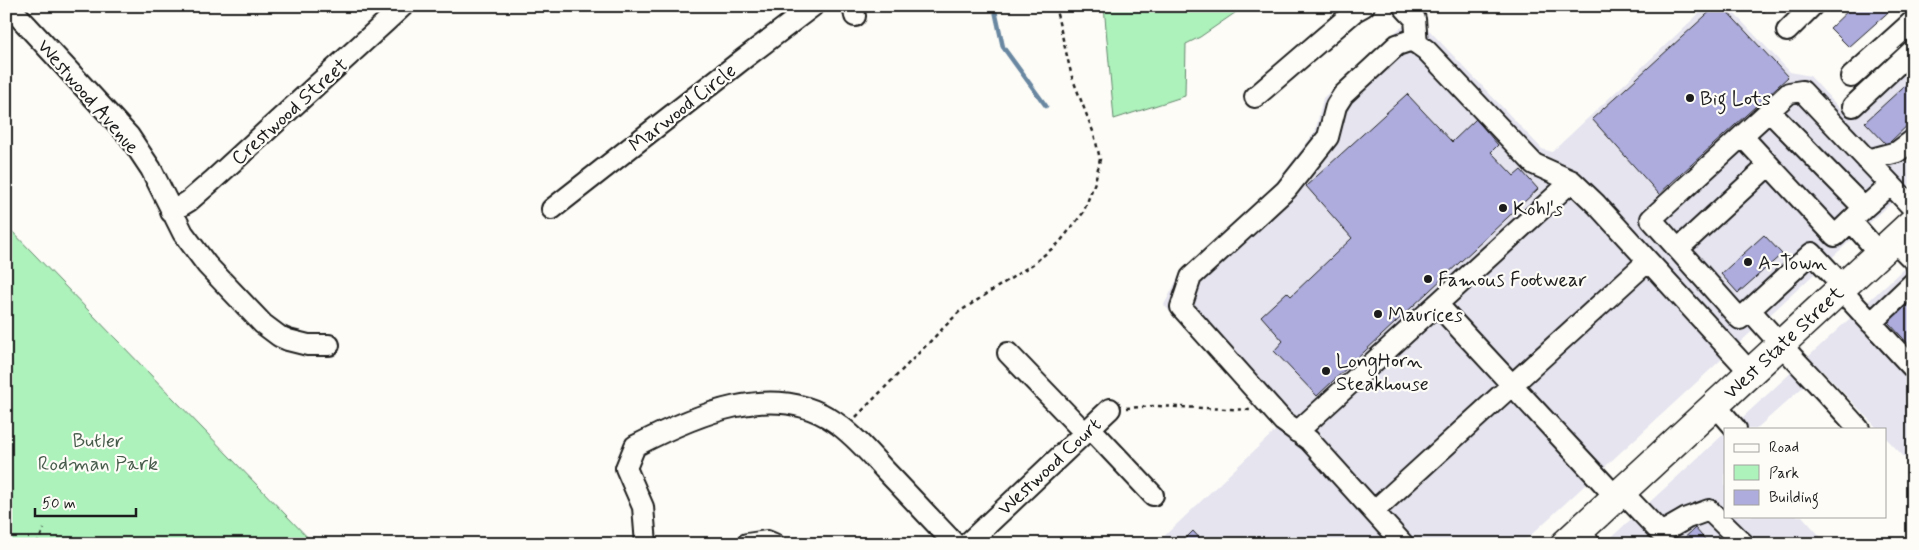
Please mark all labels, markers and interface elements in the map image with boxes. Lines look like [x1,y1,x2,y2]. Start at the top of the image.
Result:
street label: Westwood Avenue [30,34,145,160]
street label: Crestwood Street [226,52,354,172]
street label: Marwood Circle [624,58,742,159]
place label: Big Lots [1700,86,1771,115]
marker: Big Lots [1684,92,1696,104]
place label: Kohl's [1513,196,1563,223]
marker: Kohl's [1497,202,1509,214]
place label: A-Town [1758,250,1827,277]
marker: A-Town [1742,256,1754,268]
place label: Famous Footwear [1438,267,1587,294]
marker: Famous Footwear [1422,273,1434,285]
street label: West State Street [1718,280,1850,406]
place label: Maurices [1388,302,1463,329]
marker: Maurices [1372,308,1384,320]
place label: LongHorn Steakhouse [1336,348,1429,398]
marker: LongHorn Steakhouse [1320,365,1332,377]
street label: Westwood Court [992,412,1108,522]
park label: Butler Rodman Park [38,428,158,478]
legend [1724,428,1886,518]
text: Road [1769,438,1799,458]
text: Park [1769,464,1799,484]
scale bar [35,485,136,517]
text: Building [1769,488,1819,509]
text: 50 m [42,494,76,514]

